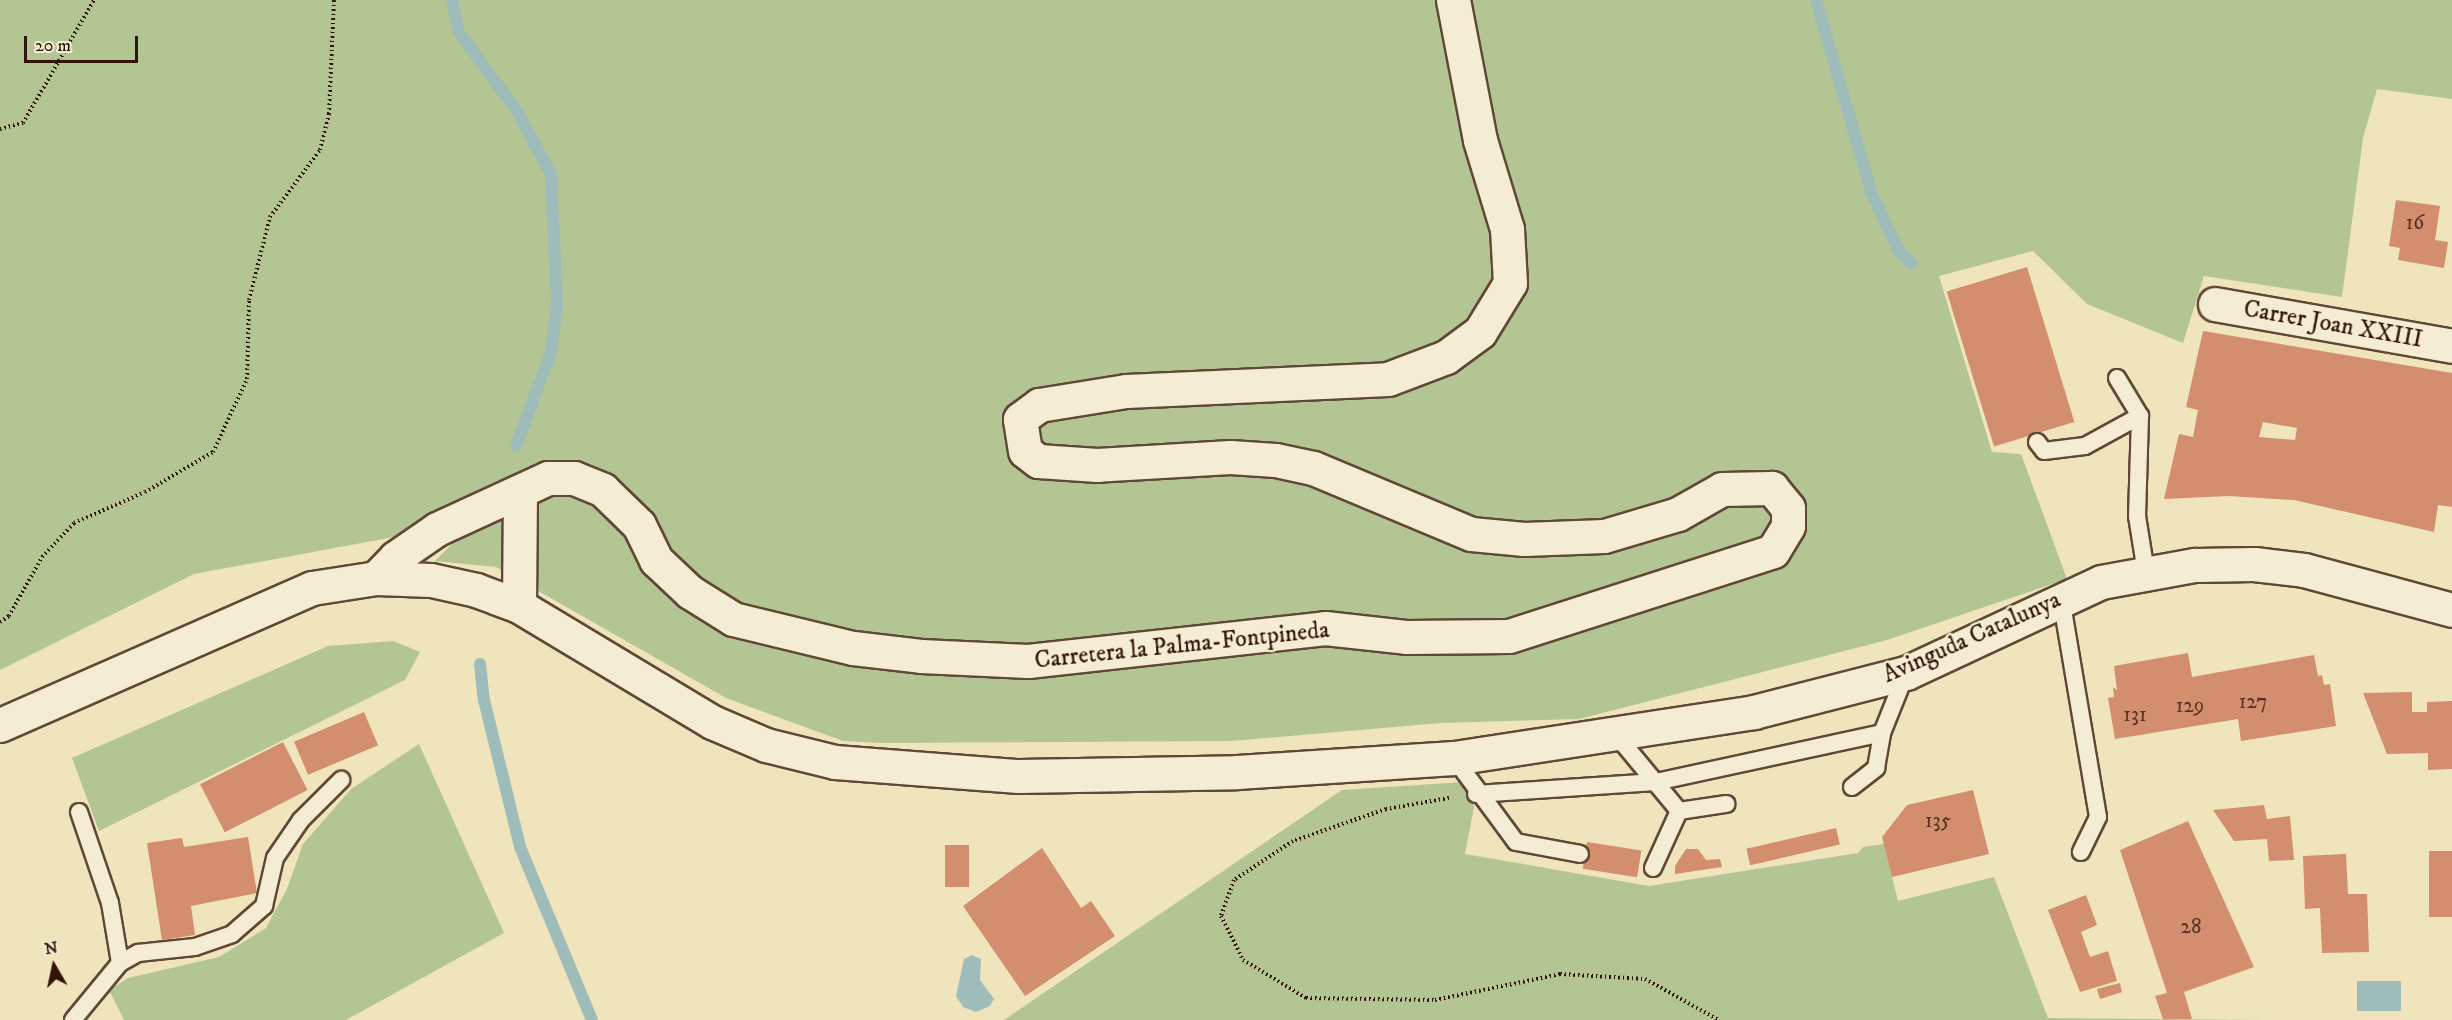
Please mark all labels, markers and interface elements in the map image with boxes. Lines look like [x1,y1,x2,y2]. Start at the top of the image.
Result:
scale bar [27,24,141,62]
text: 20 m [35,35,71,57]
house number: 16 [2406,210,2424,236]
street label: Carrer Joan XXIII [2241,295,2425,355]
street label: Avinguda Catalunya [1879,586,2065,690]
street label: Carretera la Palma-Fontpineda [1033,616,1331,676]
house number: 127 [2239,689,2267,715]
house number: 129 [2176,693,2204,719]
house number: 131 [2123,702,2147,728]
house number: 135 [1925,808,1951,834]
house number: 28 [2181,914,2201,940]
north arrow [24,936,84,996]
text: N [43,937,59,959]

